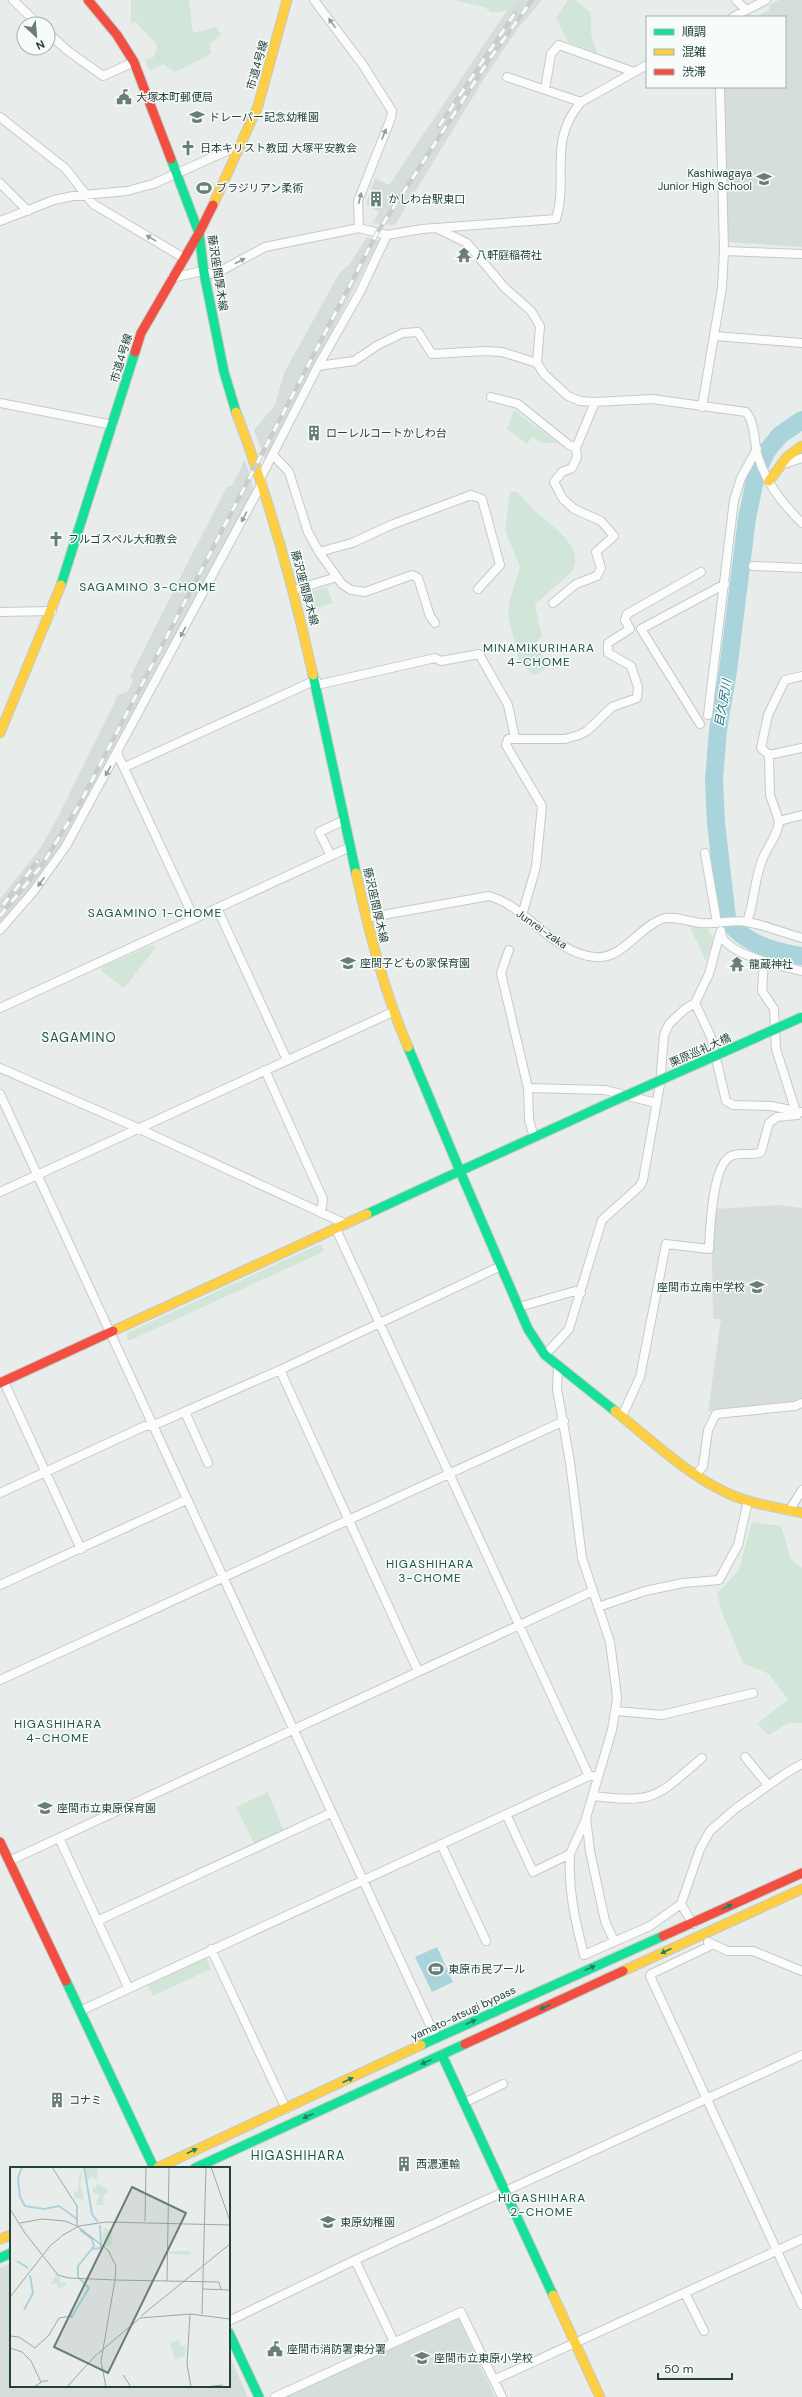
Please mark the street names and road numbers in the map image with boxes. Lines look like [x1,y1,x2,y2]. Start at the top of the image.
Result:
street label: 市道4号線 [243,39,271,91]
street label: 藤沢座間厚木線 [205,234,231,312]
street label: 市道4号線 [107,332,135,384]
street label: 藤沢座間厚木線 [288,549,322,627]
street label: 藤沢座間厚木線 [361,866,391,944]
street label: Junrei-zaka [514,906,570,952]
street label: 栗原巡礼大橋 [667,1030,733,1070]
street label: yamato-atsugi bypass [408,1983,518,2043]

